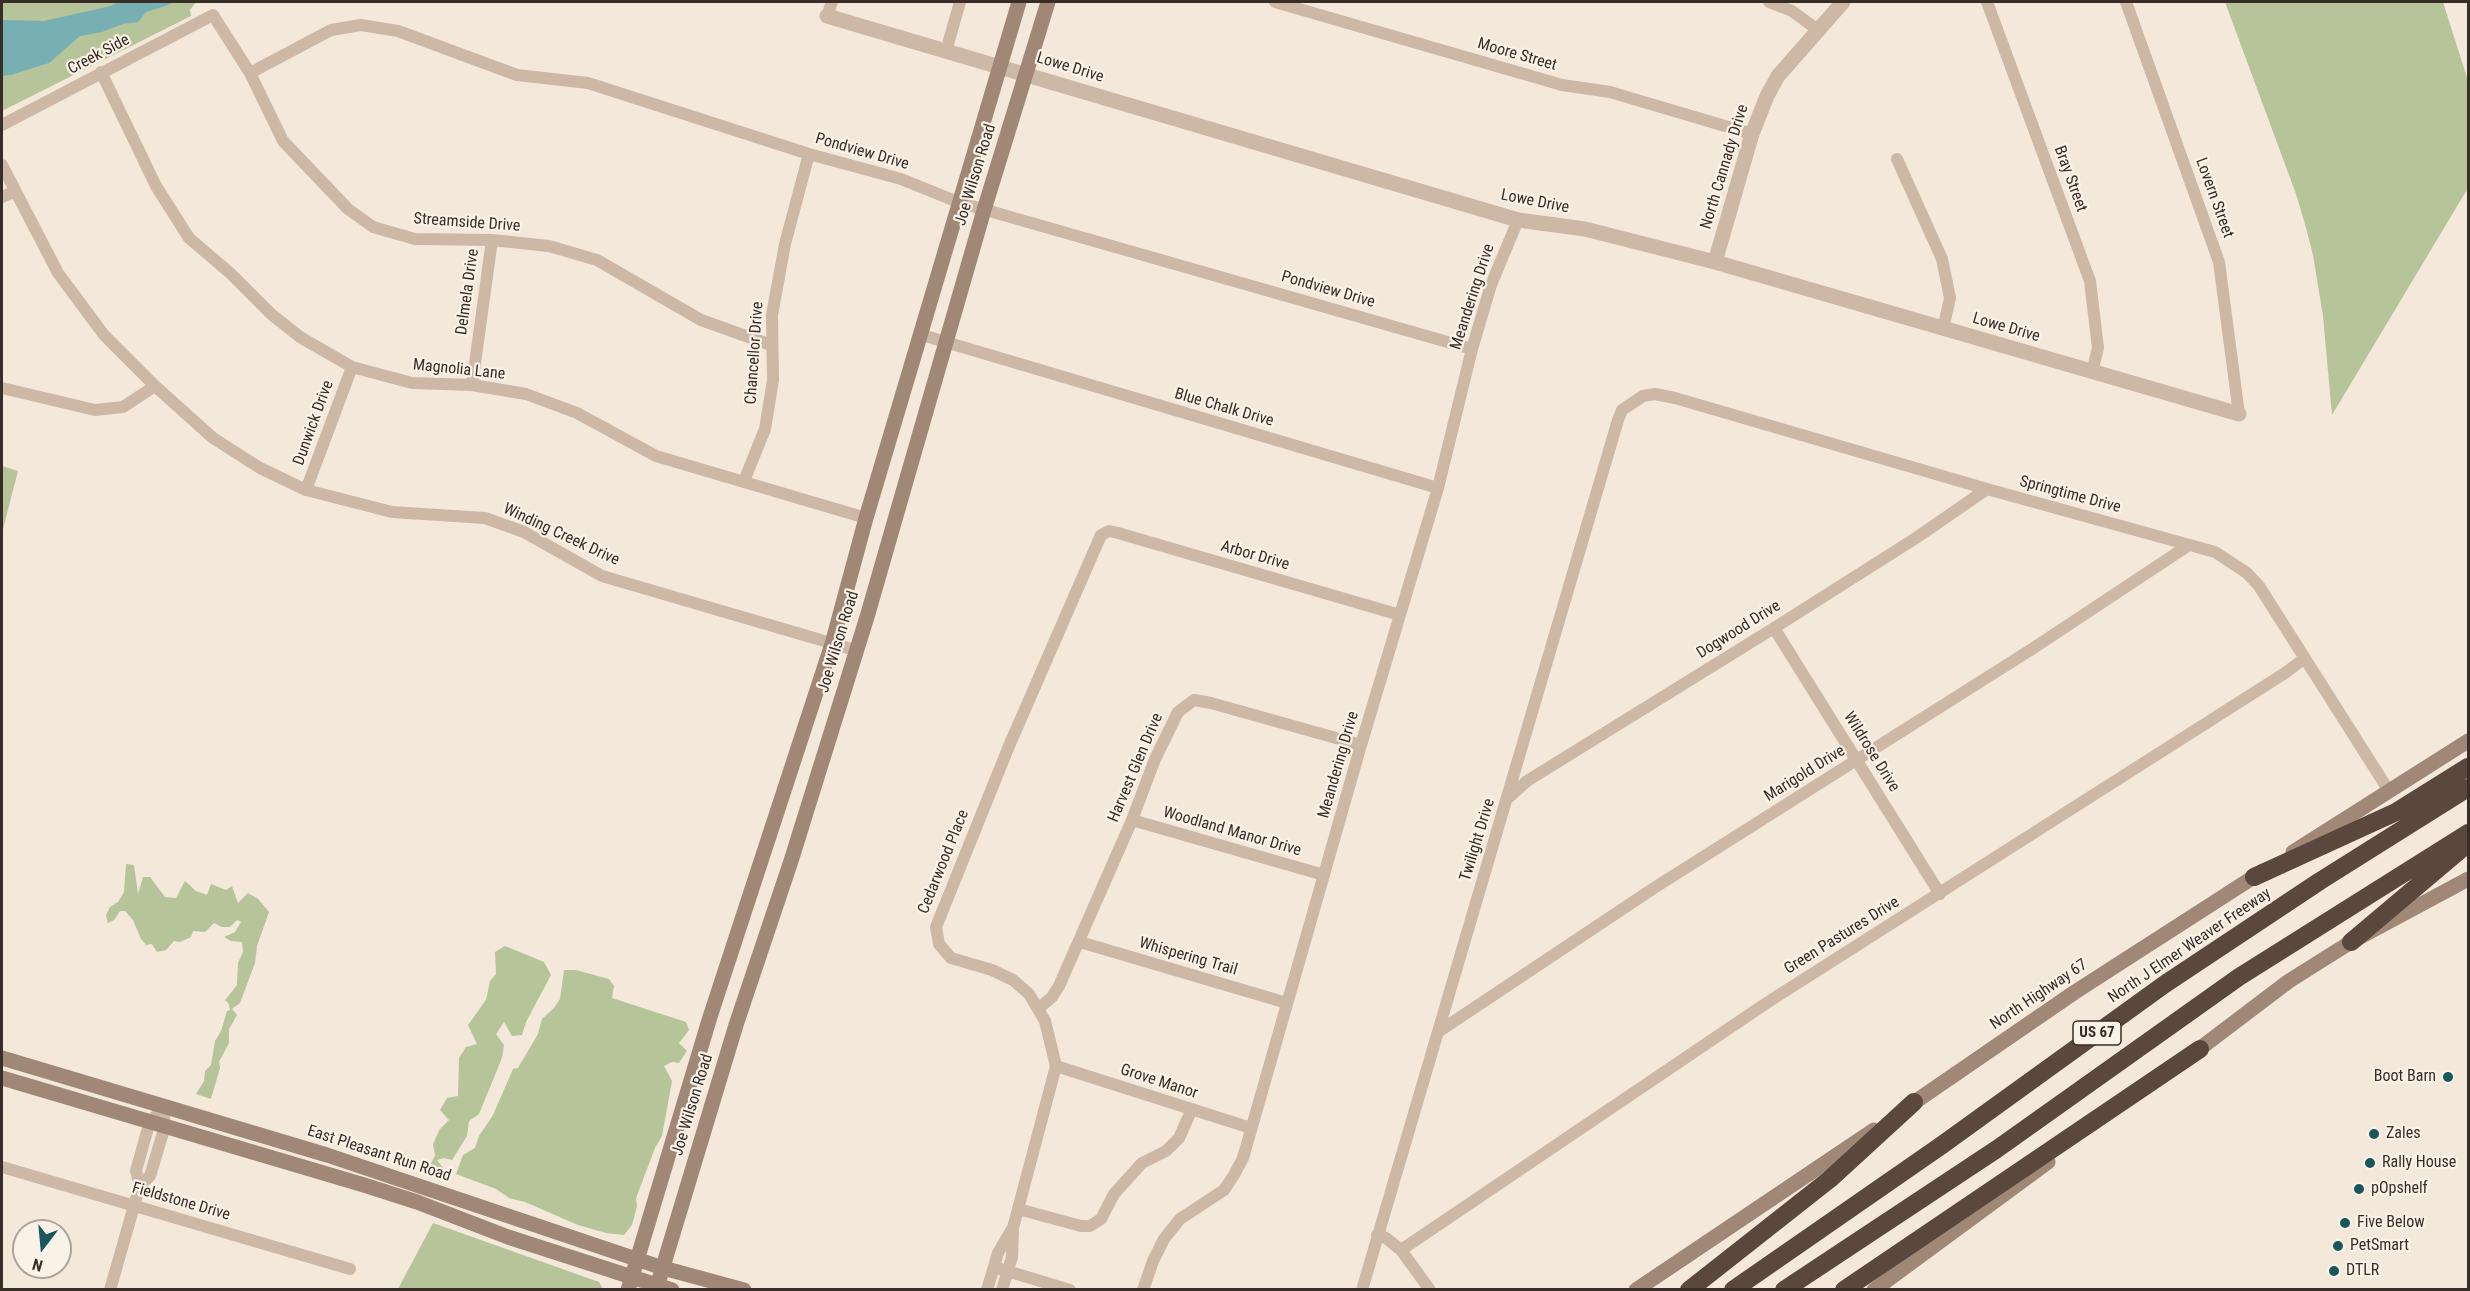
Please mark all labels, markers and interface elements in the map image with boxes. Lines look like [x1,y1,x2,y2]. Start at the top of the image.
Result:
street label: Creek Side [65,31,133,79]
street label: Moore Street [1475,35,1559,75]
street label: Lowe Drive [1034,49,1106,87]
street label: North Cannady Drive [1697,102,1753,232]
street label: Joe Wilson Road [951,122,1001,228]
street label: Pondview Drive [813,129,911,175]
street label: Bray Street [2049,143,2091,215]
street label: Lovern Street [2191,155,2237,241]
street label: Lowe Drive [1499,186,1571,218]
street label: Streamside Drive [413,210,521,236]
street label: Meandering Drive [1447,242,1499,352]
street label: Delmela Drive [452,248,484,336]
street label: Pondview Drive [1279,267,1377,313]
street label: Chancellor Drive [742,301,768,405]
street label: Lowe Drive [1970,309,2042,347]
street label: Magnolia Lane [412,356,506,384]
street label: Dunwick Drive [290,378,338,468]
street label: Blue Chalk Drive [1172,385,1276,431]
street label: Springtime Drive [2017,472,2123,518]
street label: Winding Creek Drive [500,500,622,570]
street label: Arbor Drive [1218,537,1292,575]
street label: Joe Wilson Road [814,589,864,695]
street label: Dogwood Drive [1694,597,1784,663]
street label: Wildrose Drive [1839,708,1903,796]
street label: Meandering Drive [1315,709,1363,821]
street label: Harvest Glen Drive [1104,711,1168,825]
street label: Marigold Drive [1761,742,1849,806]
street label: Twilight Drive [1456,796,1500,884]
street label: Woodland Manor Drive [1161,803,1303,861]
street label: Cedarwood Place [914,807,974,917]
street label: North J Elmer Weaver Freeway [2105,884,2275,1008]
street label: Green Pastures Drive [1781,893,1903,979]
street label: Whispering Trail [1137,934,1239,980]
street label: North Highway 67 [1987,956,2091,1034]
road number: US 67 [2073,1021,2121,1045]
street label: Joe Wilson Road [668,1052,718,1158]
street label: Grove Manor [1118,1060,1200,1104]
place label: Boot Barn [2374,1067,2436,1087]
marker: Boot Barn [2441,1070,2455,1084]
street label: East Pleasant Run Road [305,1122,453,1186]
place label: Zales [2386,1124,2420,1144]
marker: Zales [2367,1127,2381,1141]
place label: Rally House [2382,1153,2456,1173]
marker: Rally House [2363,1156,2377,1170]
street label: Fieldstone Drive [130,1179,232,1225]
place label: pOpshelf [2371,1179,2428,1199]
marker: pOpshelf [2352,1182,2366,1196]
place label: Five Below [2357,1213,2425,1233]
marker: Five Below [2338,1216,2352,1230]
north arrow [12,1219,72,1279]
place label: PetSmart [2350,1236,2409,1256]
marker: PetSmart [2331,1239,2345,1253]
text: N [30,1254,45,1275]
place label: DTLR [2346,1261,2379,1281]
marker: DTLR [2327,1264,2341,1278]

